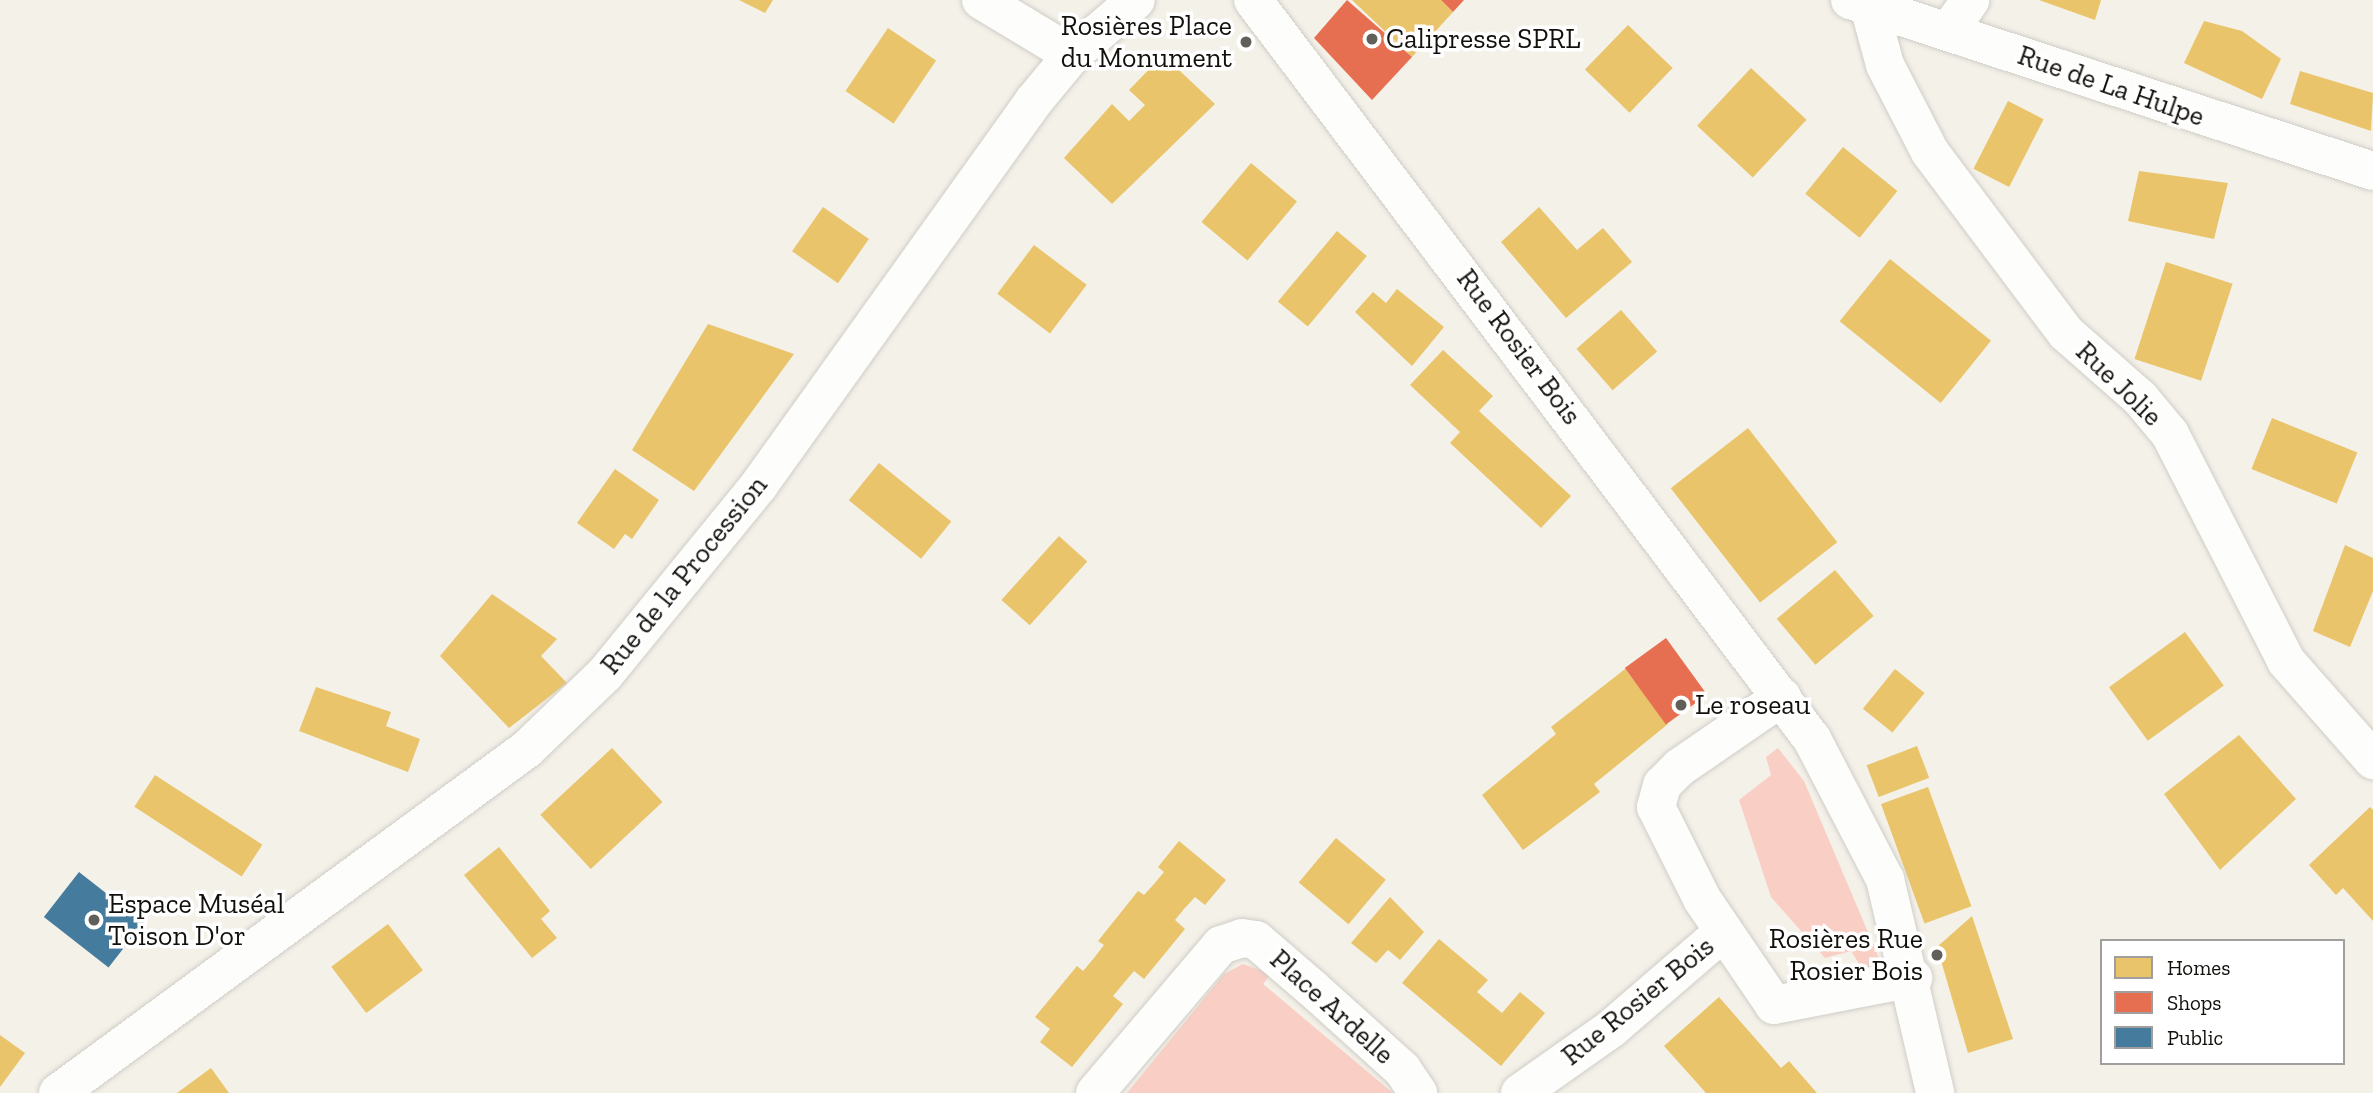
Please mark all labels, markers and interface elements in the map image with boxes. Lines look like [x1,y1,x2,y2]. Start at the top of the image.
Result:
place label: Rosières Place du Monument [1061,9,1232,75]
place label: Calipresse SPRL [1386,22,1581,56]
marker: Calipresse SPRL [1364,31,1380,47]
marker: Rosières Place du Monument [1238,34,1254,50]
street label: Rue de La Hulpe [2013,38,2209,134]
street label: Rue Rosier Bois [1449,262,1589,432]
street label: Rue Jolie [2069,335,2169,433]
street label: Rue de la Procession [594,469,774,681]
place label: Le roseau [1695,688,1811,722]
marker: Le roseau [1673,697,1689,713]
place label: Espace Muséal Toison D'or [108,887,284,953]
marker: Espace Muséal Toison D'or [86,912,102,928]
place label: Rosières Rue Rosier Bois [1769,922,1923,988]
street label: Rue Rosier Bois [1555,929,1721,1073]
legend [2100,939,2345,1065]
street label: Place Ardelle [1263,942,1401,1072]
marker: Rosières Rue Rosier Bois [1929,947,1945,963]
text: Homes [2167,955,2230,980]
text: Shops [2167,990,2221,1015]
text: Public [2167,1025,2223,1050]

